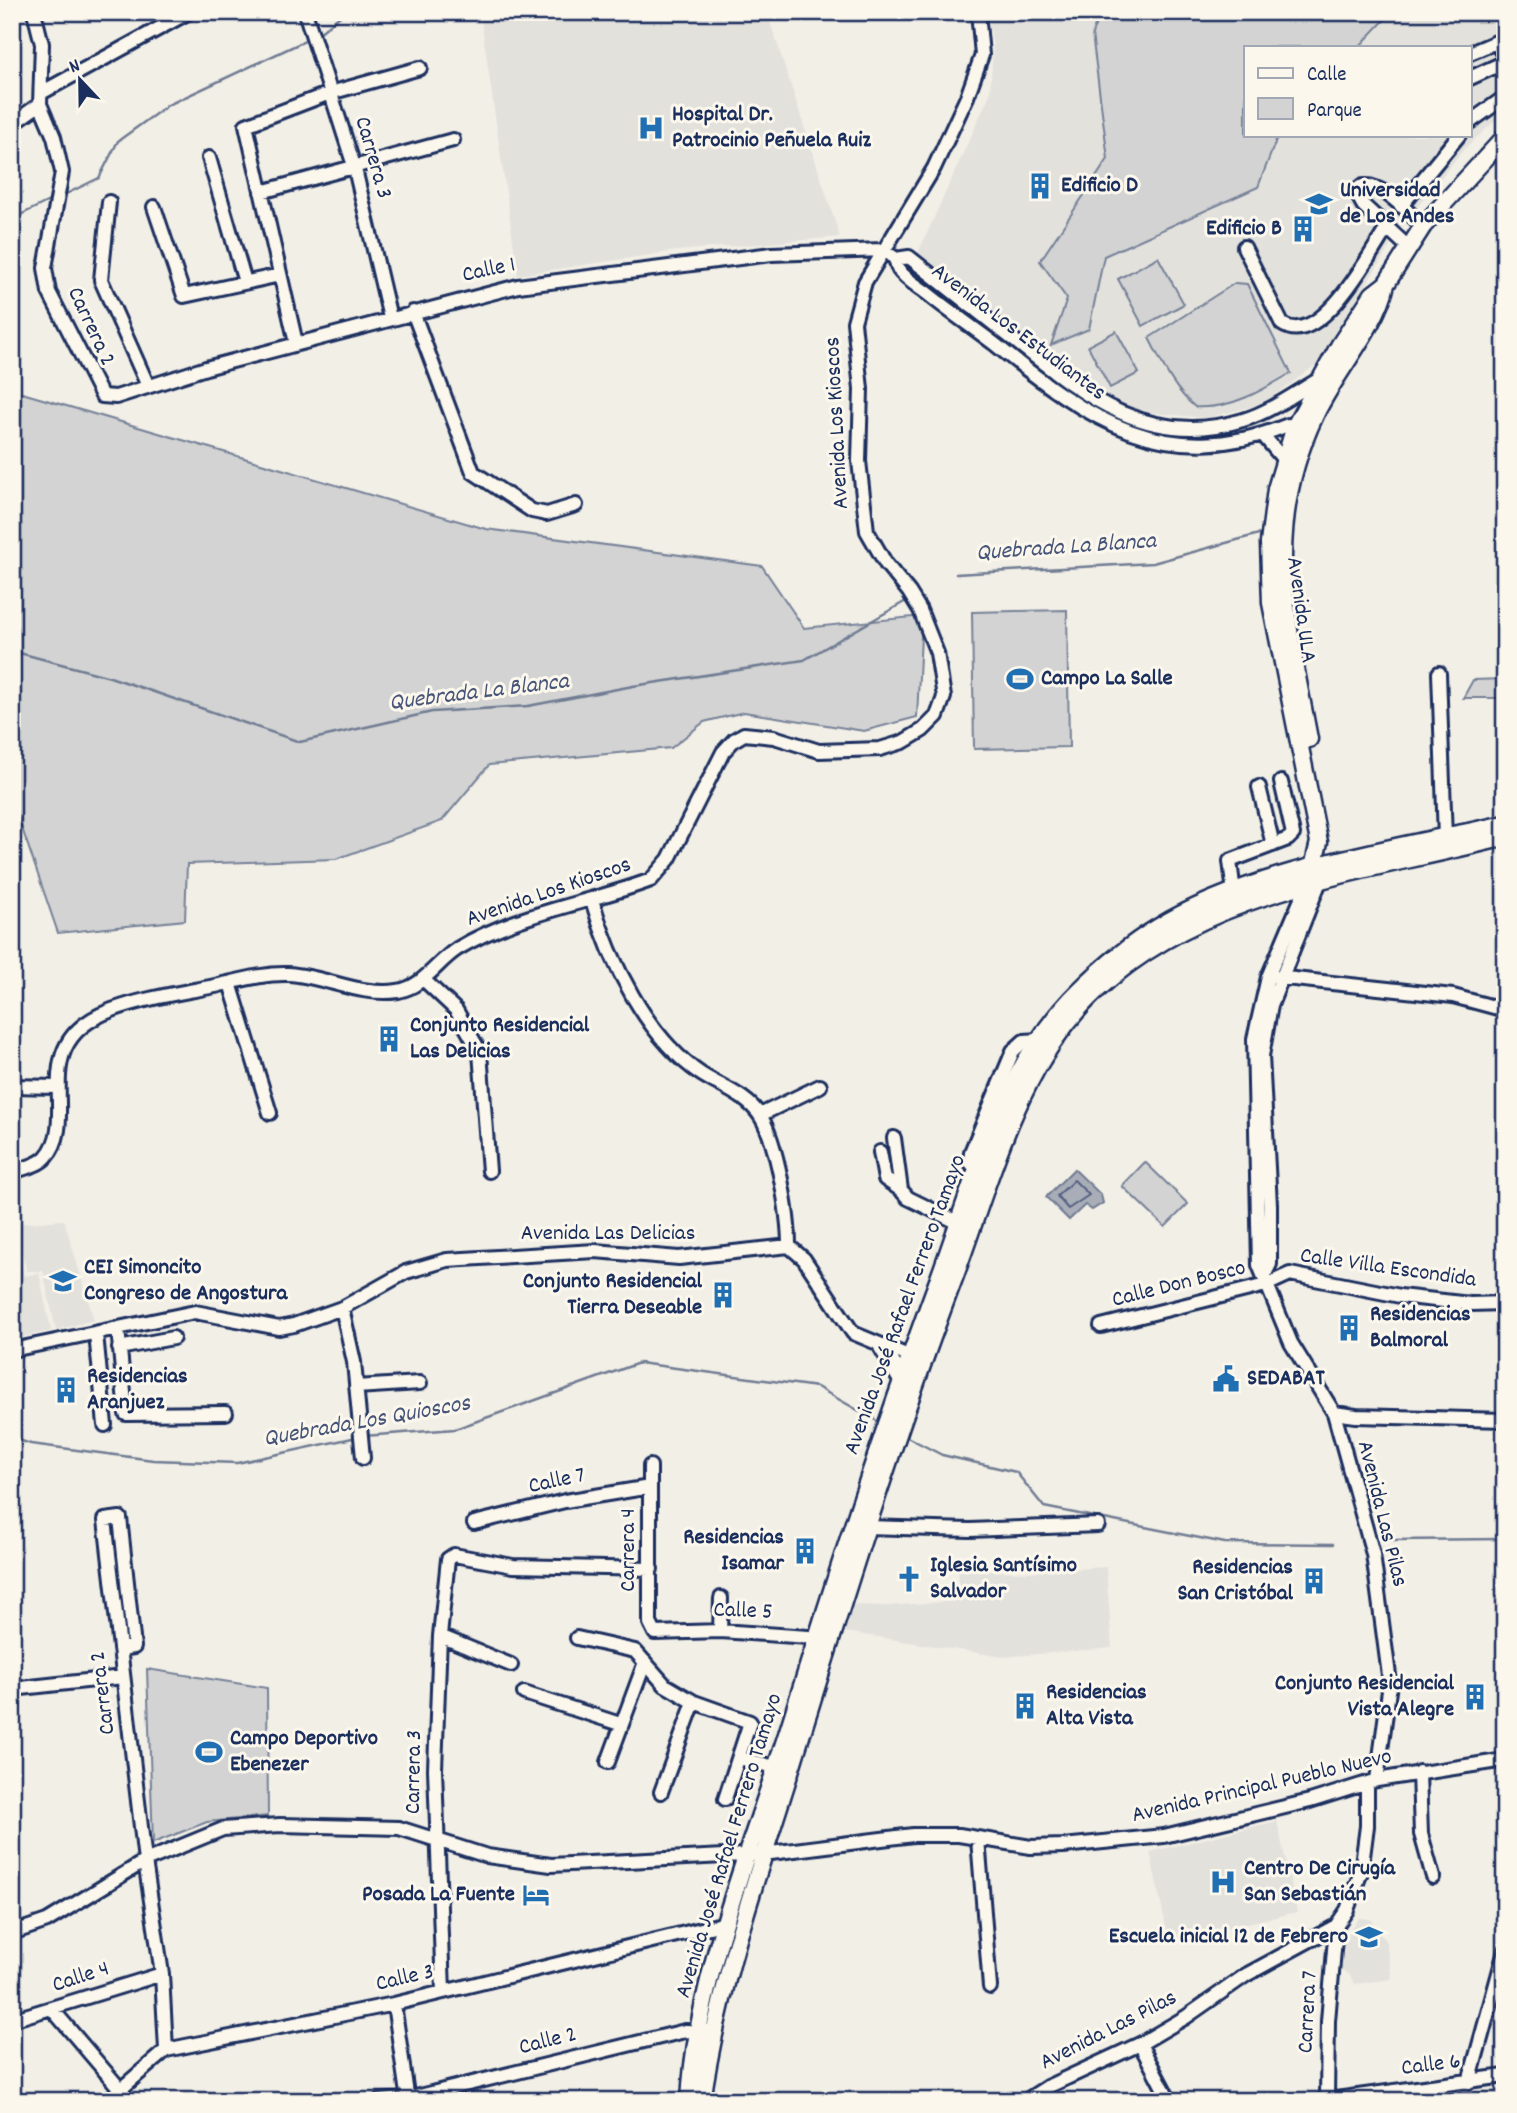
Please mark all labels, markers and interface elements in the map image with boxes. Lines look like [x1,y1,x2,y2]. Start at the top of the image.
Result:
north arrow [46,46,116,116]
legend [1244,46,1472,136]
text: N [66,53,84,82]
text: Calle [1307,61,1346,91]
text: Parque [1307,97,1362,127]
place label: Hospital Dr. Patrocinio Peñuela Ruiz [672,99,871,158]
street label: Carrera 3 [345,113,399,203]
hospital icon: Hospital Dr. Patrocinio Peñuela Ruiz [636,113,666,143]
place label: Edificio D [1061,170,1138,203]
building icon: Edificio D [1025,171,1055,201]
place label: Universidad de Los Andes [1340,175,1455,234]
school or university icon: Universidad de Los Andes [1304,189,1334,219]
place label: Edificio B [1206,213,1282,246]
building icon: Edificio B [1288,214,1318,244]
street label: Calle 1 [459,249,519,293]
street label: Avenida Los Estudiantes [924,256,1112,410]
street label: Carrera 2 [57,282,123,372]
street label: Avenida Los Kioscos [817,336,859,510]
water label: Quebrada La Blanca [975,525,1159,571]
street label: Avenida ULA [1276,555,1324,665]
place label: Campo La Salle [1041,663,1173,696]
sports icon: Campo La Salle [1005,664,1035,694]
water label: Quebrada La Blanca [387,665,572,721]
street label: Avenida Los Kioscos [462,849,636,937]
place label: Conjunto Residencial Las Delicias [410,1010,590,1069]
building icon: Conjunto Residencial Las Delicias [374,1024,404,1054]
street label: Avenida José Rafael Ferrero Tamayo [836,1150,976,1460]
street label: Avenida Las Delicias [521,1218,695,1251]
street label: Calle Villa Escondida [1298,1240,1479,1298]
place label: CEI Simoncito Congreso de Angostura [84,1252,288,1311]
street label: Calle Don Bosco [1109,1252,1249,1318]
school or university icon: CEI Simoncito Congreso de Angostura [48,1266,78,1296]
place label: Conjunto Residencial Tierra Deseable [523,1266,703,1325]
building icon: Conjunto Residencial Tierra Deseable [708,1280,738,1310]
place label: Residencias Balmoral [1370,1299,1471,1358]
building icon: Residencias Balmoral [1334,1313,1364,1343]
place label: Residencias Aranjuez [87,1361,188,1420]
place label: SEDABAT [1247,1363,1325,1396]
public building icon: SEDABAT [1211,1364,1241,1394]
building icon: Residencias Aranjuez [51,1375,81,1405]
water label: Quebrada Los Quioscos [261,1387,474,1457]
street label: Avenida Las Pilas [1347,1437,1415,1591]
street label: Calle 7 [526,1460,588,1504]
street label: Carrera 4 [613,1508,646,1592]
place label: Residencias Isamar [683,1522,784,1581]
building icon: Residencias Isamar [790,1536,820,1566]
place label: Iglesia Santísimo Salvador [930,1550,1077,1609]
place label: Residencias San Cristóbal [1177,1552,1294,1611]
church icon: Iglesia Santísimo Salvador [894,1564,924,1594]
building icon: Residencias San Cristóbal [1299,1566,1329,1596]
street label: Calle 5 [713,1594,773,1630]
street label: Carrera 2 [83,1649,125,1737]
place label: Conjunto Residencial Vista Alegre [1275,1668,1455,1727]
place label: Residencias Alta Vista [1046,1677,1147,1736]
building icon: Conjunto Residencial Vista Alegre [1460,1682,1490,1712]
street label: Avenida José Rafael Ferrero Tamayo [668,1690,792,2002]
building icon: Residencias Alta Vista [1010,1691,1040,1721]
place label: Campo Deportivo Ebenezer [230,1723,378,1782]
street label: Carrera 3 [398,1730,432,1814]
sports icon: Campo Deportivo Ebenezer [194,1737,224,1767]
street label: Avenida Principal Pueblo Nuevo [1129,1741,1395,1833]
place label: Centro De Cirugía San Sebastián [1244,1853,1396,1912]
hospital icon: Centro De Cirugía San Sebastián [1208,1867,1238,1897]
place label: Posada La Fuente [362,1879,515,1912]
hotel icon: Posada La Fuente [521,1880,551,1910]
place label: Escuela inicial 12 de Febrero [1109,1921,1348,1954]
school or university icon: Escuela inicial 12 de Febrero [1354,1922,1384,1952]
street label: Calle 4 [48,1953,114,2003]
street label: Calle 3 [373,1956,437,2002]
street label: Carrera 7 [1290,1970,1328,2054]
street label: Avenida Las Pilas [1035,1982,1183,2080]
street label: Calle 2 [516,2019,580,2065]
street label: Calle 6 [1399,2046,1463,2086]

